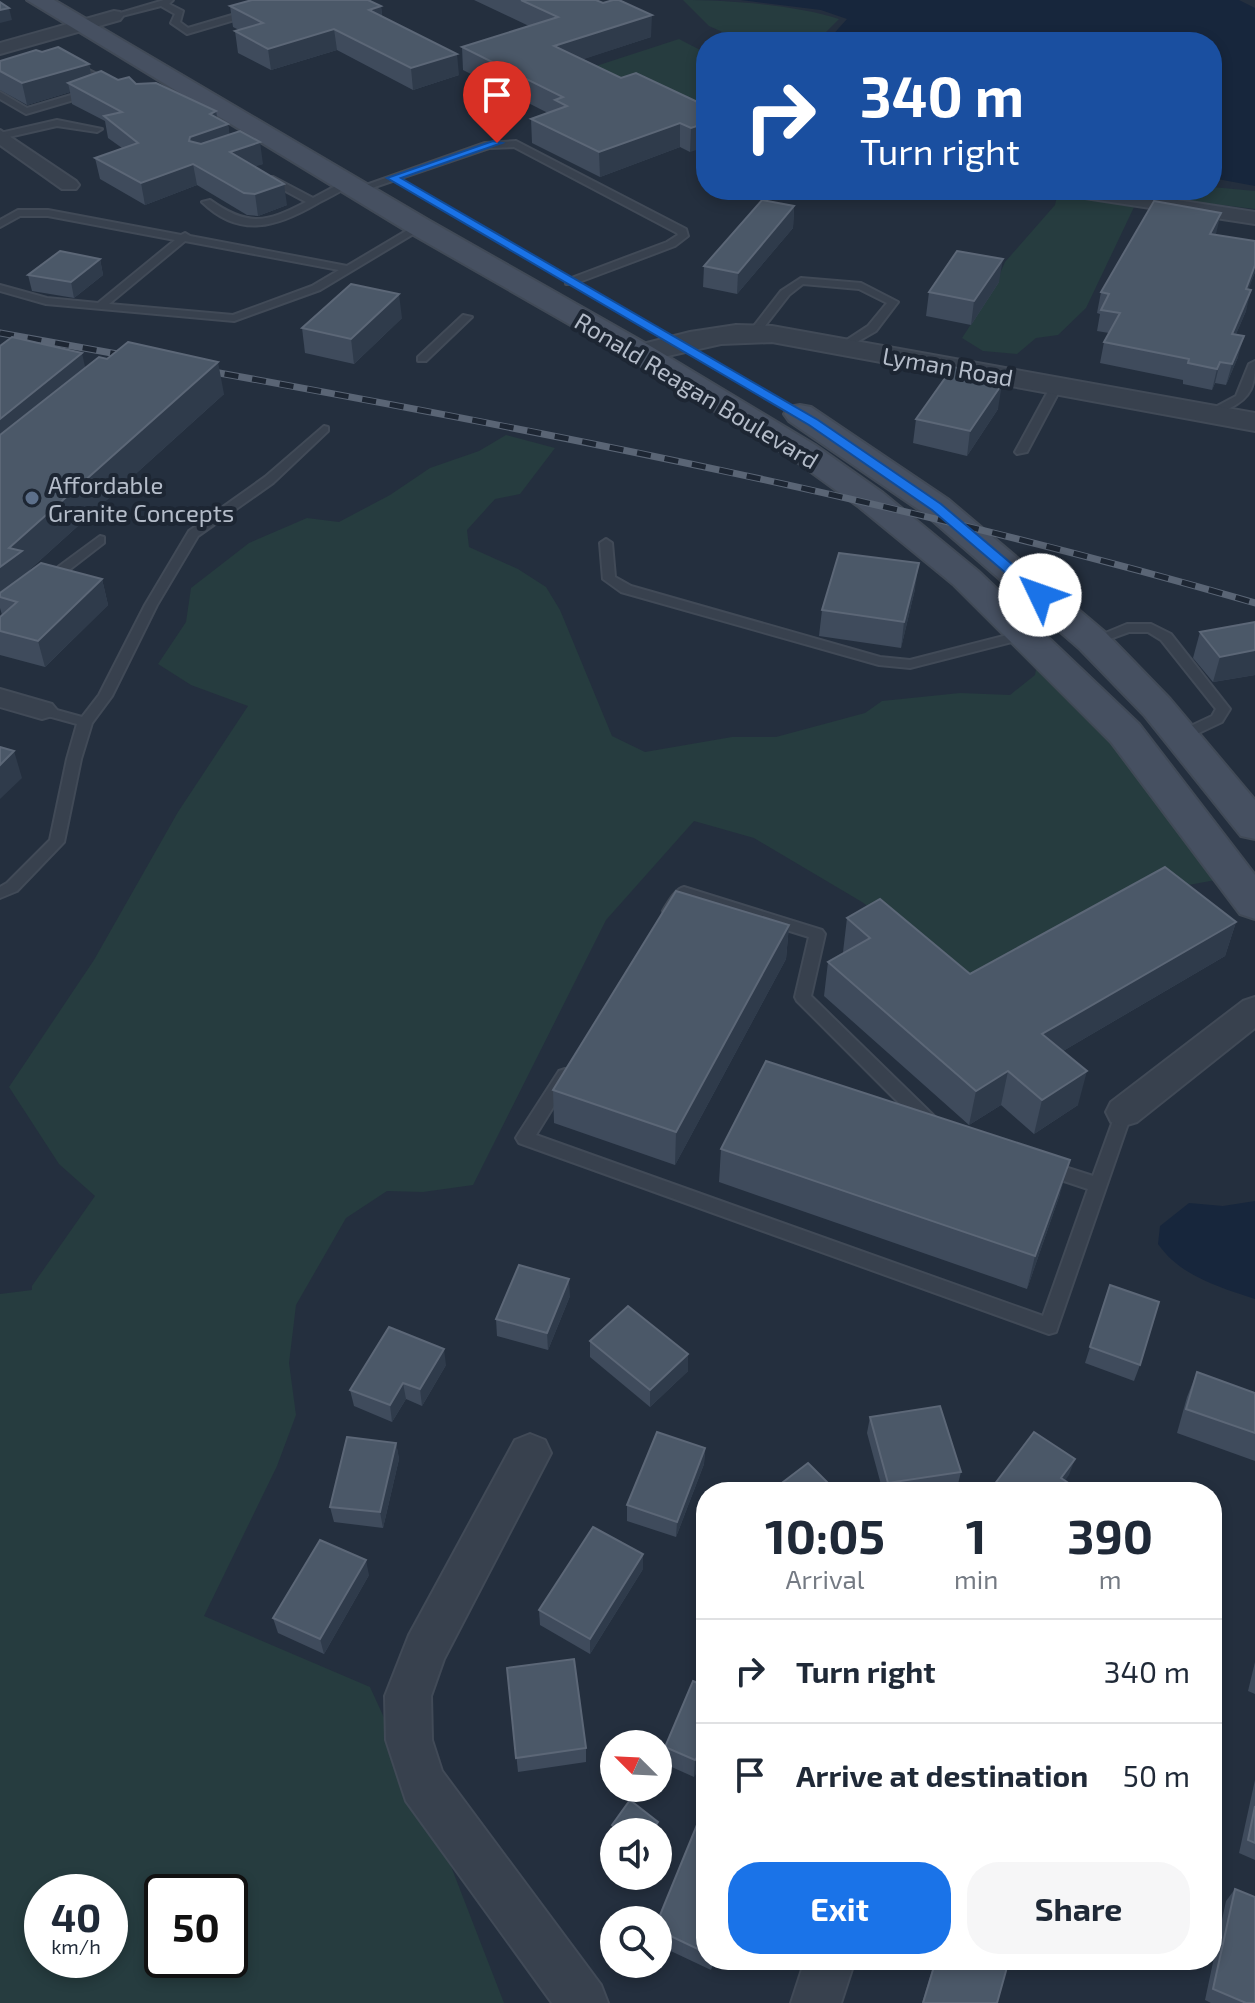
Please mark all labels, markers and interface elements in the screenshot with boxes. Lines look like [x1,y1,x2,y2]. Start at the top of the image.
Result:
pin [463,61,531,143]
text: 340 m [860,61,1024,128]
icon: right [728,64,832,168]
icon: arrive [475,73,519,117]
text: Turn right [860,129,1020,172]
street label: Ronald Reagan Boulevard [570,306,824,474]
street label: Lyman Road [880,340,1016,392]
place label: Affordable Granite Concepts [48,470,234,527]
marker: Affordable Granite Concepts [23,489,41,507]
position arrow [998,553,1082,637]
text: 10:05 [765,1506,885,1564]
text: 1 [966,1506,987,1564]
text: 390 [1067,1506,1153,1564]
text: Arrival [785,1563,865,1594]
text: min [954,1563,998,1594]
text: m [1099,1563,1122,1594]
icon: right [728,1649,772,1693]
text: Turn right [796,1653,936,1689]
text: 340 m [1104,1653,1190,1689]
north arrow [600,1730,672,1802]
map controls [600,1730,672,1978]
icon: arrive [728,1753,772,1797]
text: Arrive at destination [796,1757,1088,1793]
text: 50 m [1123,1757,1190,1793]
button: sound [600,1818,672,1890]
button: Exit [728,1862,951,1954]
button: Share [967,1862,1190,1954]
speed limit sign: 50 [144,1874,248,1978]
text: 40 [51,1892,101,1940]
button: search [600,1906,672,1978]
text: km/h [51,1934,101,1958]

